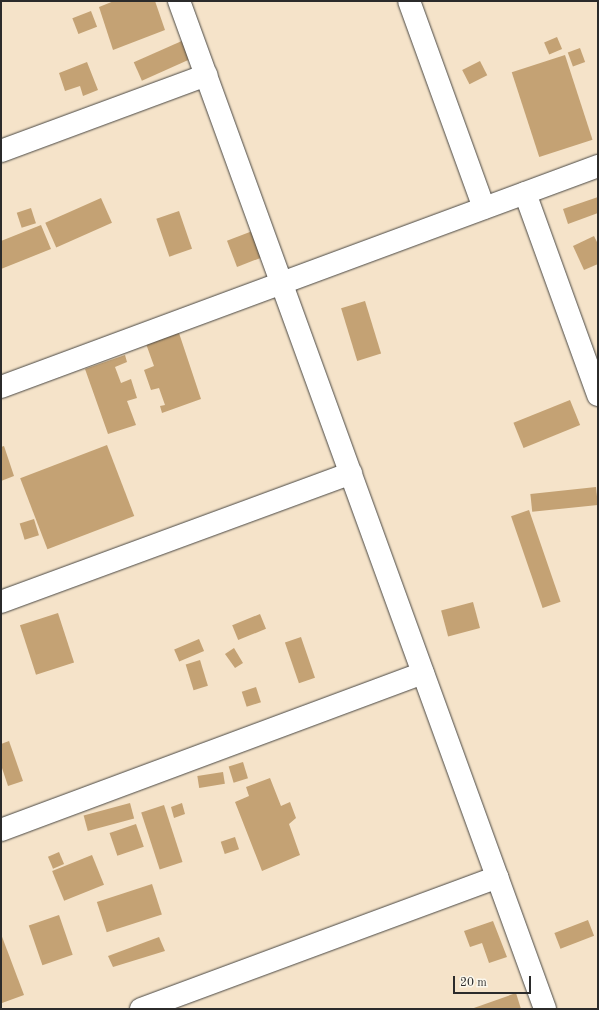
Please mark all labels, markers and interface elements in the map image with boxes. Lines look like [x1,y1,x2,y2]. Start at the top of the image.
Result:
scale bar [455,968,533,994]
text: 20 m [460,977,487,989]

